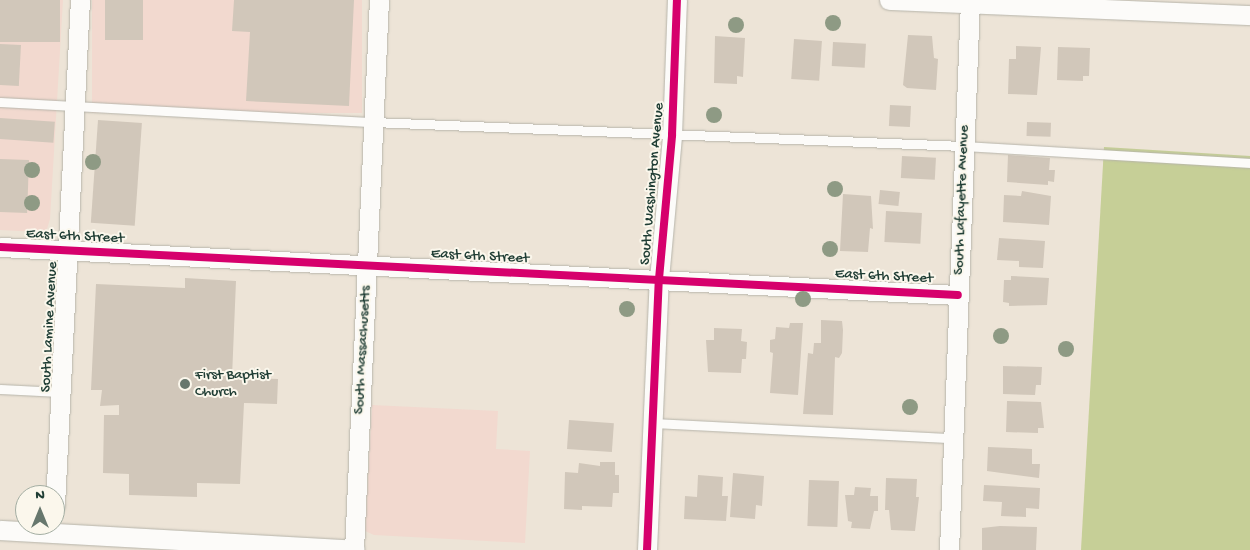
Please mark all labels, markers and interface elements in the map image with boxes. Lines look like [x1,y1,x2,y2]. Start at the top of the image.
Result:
street label: South Washington Avenue [637,102,669,266]
street label: South Lafayette Avenue [950,125,974,275]
street label: East 6th Street [25,225,125,249]
street label: East 6th Street [430,245,530,269]
street label: South Lamine Avenue [38,261,62,393]
street label: East 6th Street [834,265,934,289]
street label: South Massachusetts [351,285,375,415]
place label: First Baptist Church [195,366,271,401]
marker: First Baptist Church [179,378,191,390]
north arrow [15,485,65,535]
text: N [35,487,45,504]

